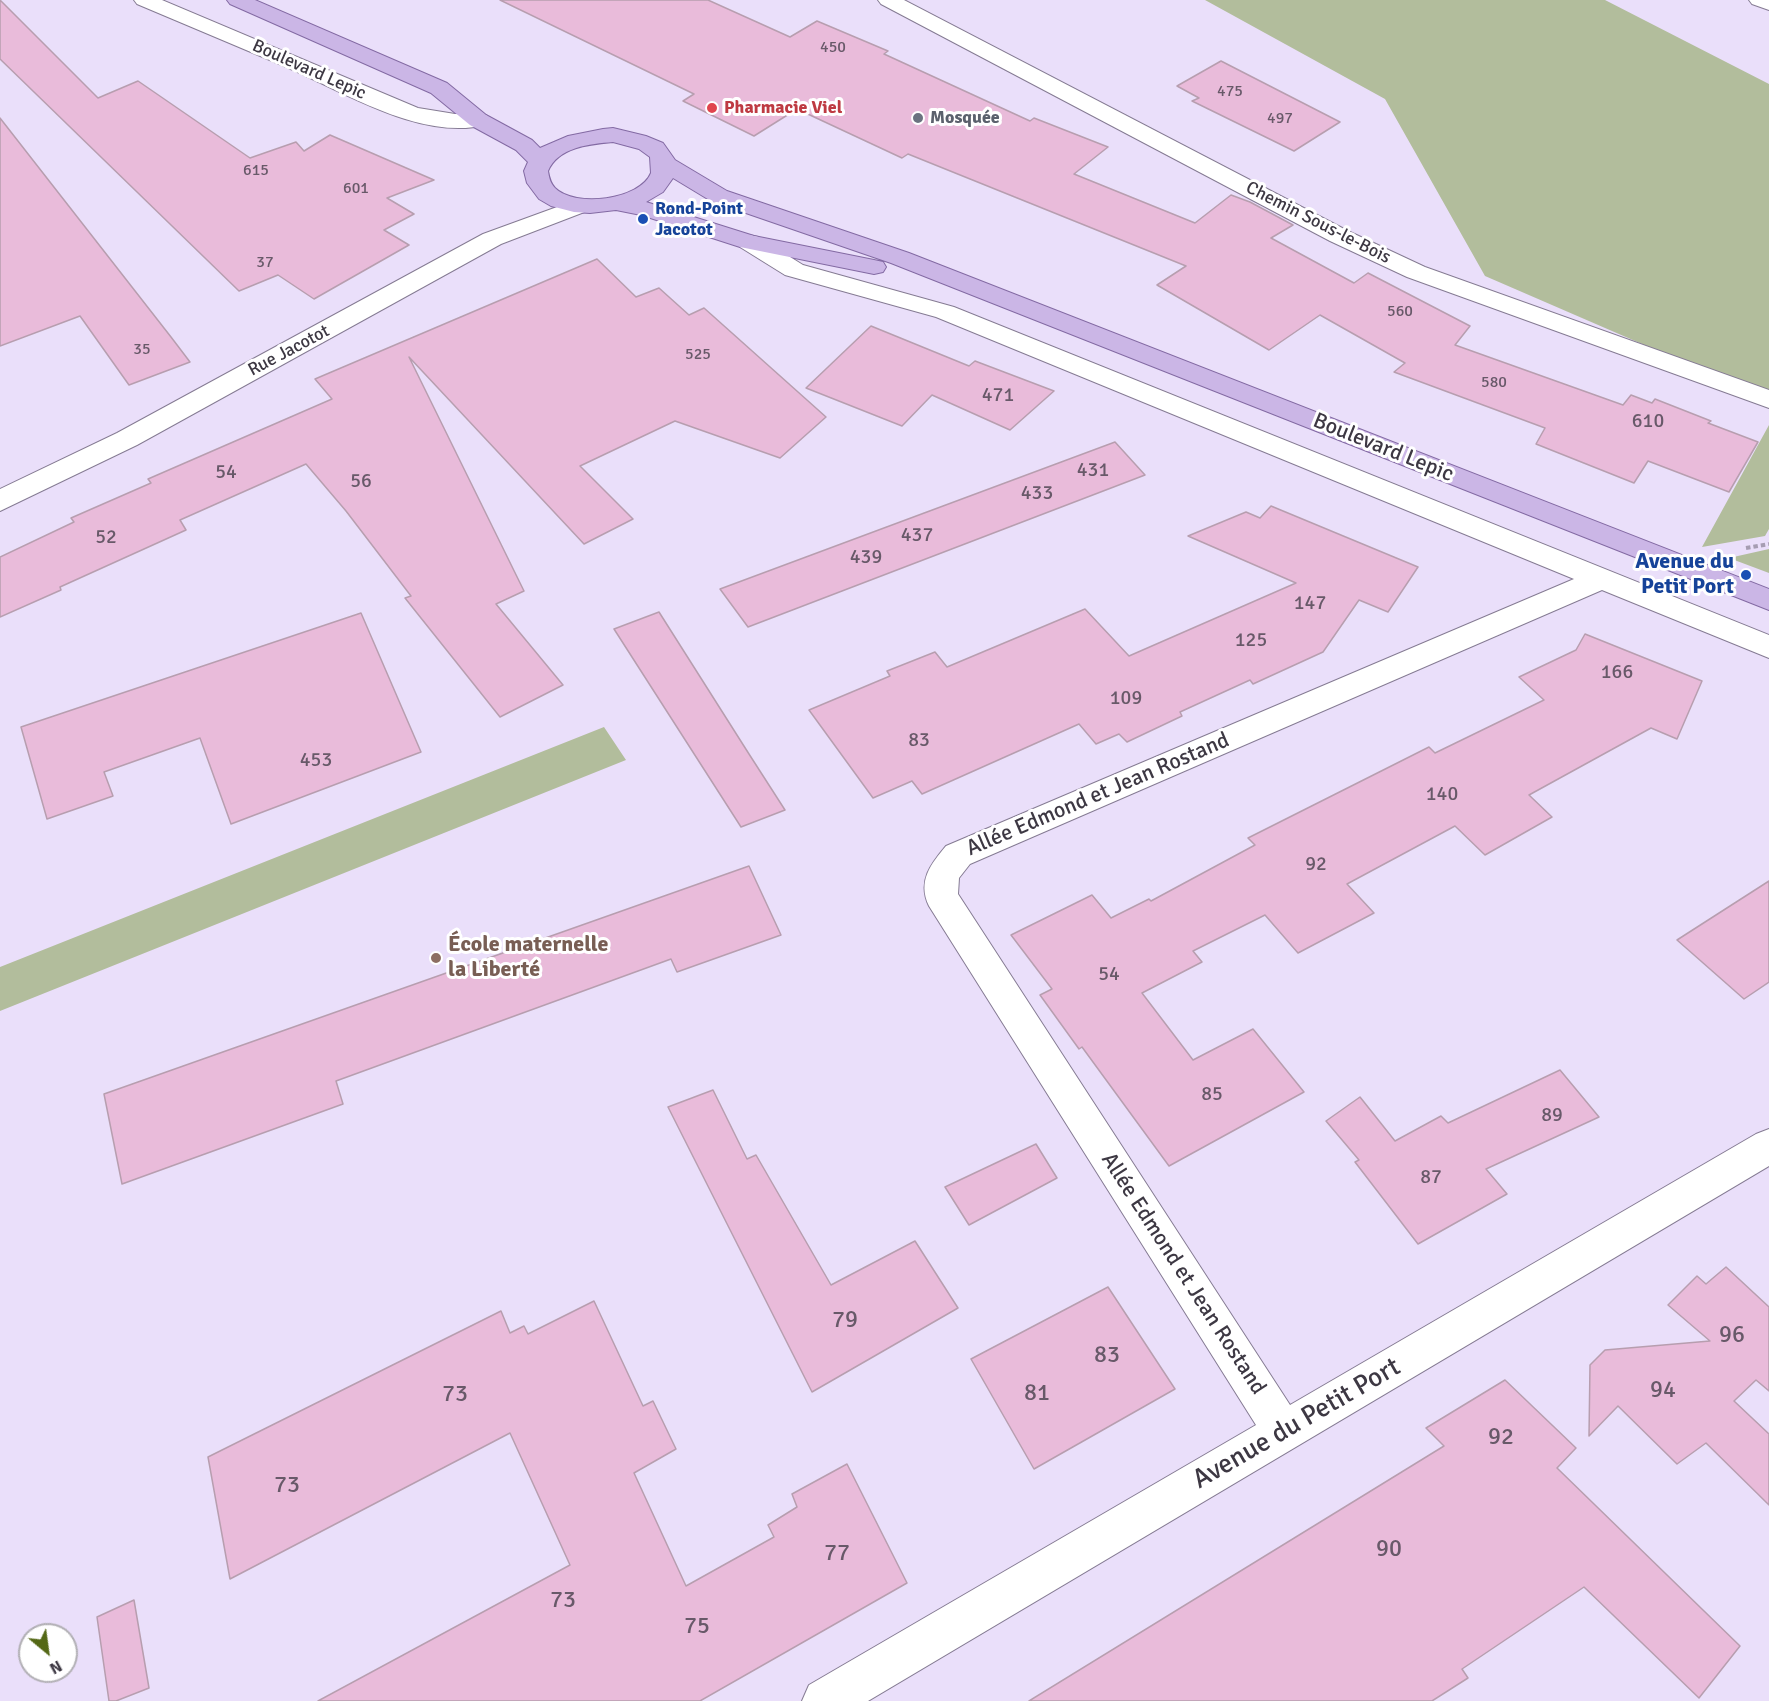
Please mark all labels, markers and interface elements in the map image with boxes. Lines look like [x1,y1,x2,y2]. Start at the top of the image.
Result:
street label: Boulevard Lepic [249,35,369,105]
house number: 450 [820,38,846,58]
house number: 475 [1217,82,1243,102]
place label: Pharmacie Viel [724,97,842,119]
marker: Pharmacie Viel [705,101,719,115]
place label: Mosquée [930,107,1000,129]
house number: 497 [1267,109,1293,129]
marker: Mosquée [911,111,925,125]
house number: 615 [243,161,269,181]
street label: Chemin Sous-le-Bois [1242,177,1394,269]
house number: 601 [343,179,369,199]
place label: Rond-Point Jacotot [655,198,743,240]
marker: Rond-Point Jacotot [636,212,650,226]
house number: 37 [256,253,274,273]
house number: 560 [1387,302,1413,322]
street label: Rue Jacotot [245,321,333,381]
house number: 35 [133,340,151,360]
house number: 525 [685,345,711,365]
house number: 580 [1481,373,1507,393]
house number: 471 [982,384,1014,408]
street label: Boulevard Lepic [1309,408,1457,488]
house number: 610 [1632,410,1664,434]
house number: 431 [1077,459,1109,483]
house number: 54 [215,461,237,485]
house number: 56 [350,470,372,494]
house number: 433 [1021,482,1053,506]
house number: 437 [901,524,933,548]
house number: 52 [95,526,117,550]
house number: 439 [850,546,882,570]
place label: Avenue du Petit Port [1635,549,1734,600]
marker: Avenue du Petit Port [1739,568,1753,582]
house number: 147 [1294,592,1326,616]
house number: 125 [1235,629,1267,653]
house number: 166 [1601,661,1633,685]
house number: 109 [1110,687,1142,711]
street label: Allée Edmond et Jean Rostand [963,728,1233,862]
house number: 83 [908,729,930,753]
house number: 453 [300,749,332,773]
house number: 140 [1426,783,1458,807]
house number: 92 [1305,853,1327,877]
place label: École maternelle la Liberté [448,932,608,984]
marker: École maternelle la Liberté [429,951,443,965]
house number: 54 [1098,963,1120,987]
house number: 85 [1201,1083,1223,1107]
house number: 89 [1541,1104,1563,1128]
street label: Allée Edmond et Jean Rostand [1095,1148,1271,1400]
house number: 87 [1420,1166,1442,1190]
house number: 79 [832,1307,858,1335]
house number: 96 [1719,1322,1745,1350]
house number: 83 [1094,1342,1120,1370]
street label: Avenue du Petit Port [1187,1351,1407,1497]
house number: 94 [1650,1377,1676,1405]
house number: 81 [1024,1380,1050,1408]
house number: 73 [442,1381,468,1409]
house number: 92 [1488,1424,1514,1452]
house number: 73 [274,1472,300,1500]
house number: 90 [1376,1536,1402,1564]
house number: 77 [824,1540,850,1568]
house number: 73 [550,1587,576,1615]
house number: 75 [684,1613,710,1641]
north arrow [18,1623,78,1683]
text: N [46,1656,65,1678]

